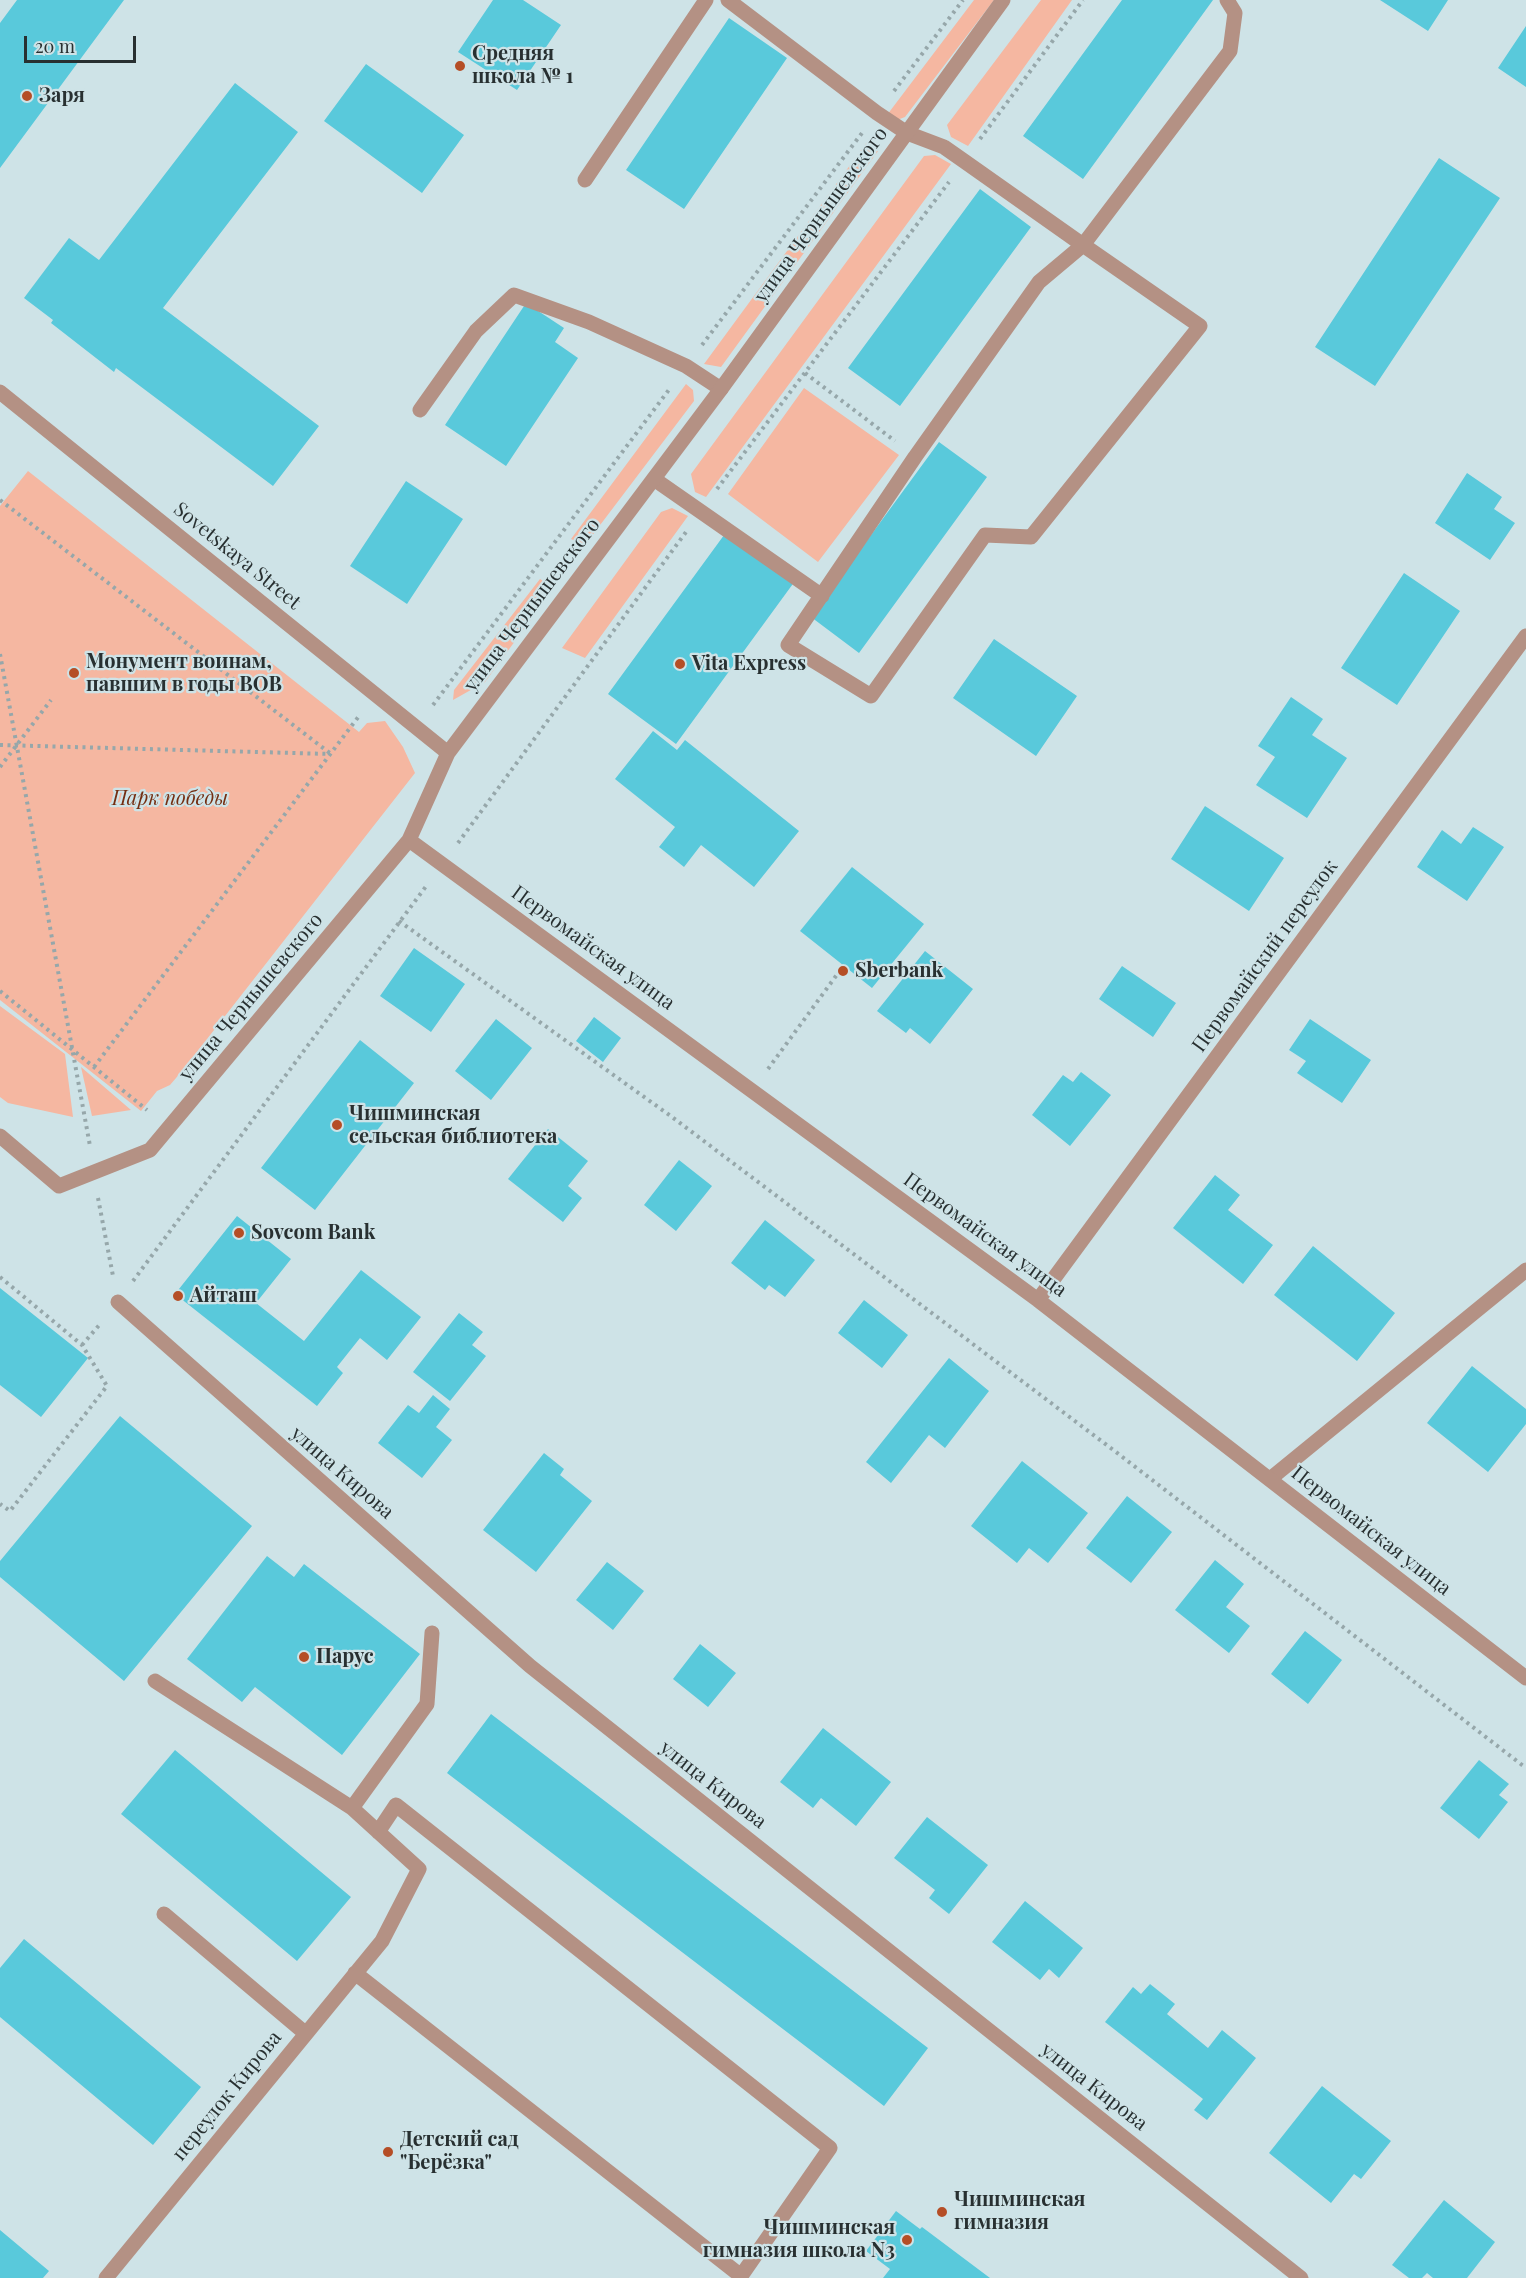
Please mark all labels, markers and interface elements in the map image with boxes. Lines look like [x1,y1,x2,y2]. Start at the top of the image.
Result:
scale bar [27,24,140,62]
text: 20 m [35,34,75,58]
place label: Средняя школа № 1 [472,42,573,89]
marker: Средняя школа № 1 [453,59,467,73]
place label: Заря [39,84,85,108]
marker: Заря [20,89,34,103]
street label: улица Чернышевского [749,123,893,307]
street label: Sovetskaya Street [169,497,305,615]
street label: улица Чернышевского [459,513,605,697]
place label: Монумент воинам, павшим в годы ВОВ [86,650,282,697]
place label: Vita Express [692,652,806,676]
marker: Vita Express [673,657,687,671]
marker: Монумент воинам, павшим в годы ВОВ [67,666,81,680]
park label: Парк победы [112,787,228,811]
street label: Первомайский переулок [1187,855,1343,1057]
street label: Первомайская улица [507,881,679,1015]
street label: улица Чернышевского [174,908,328,1086]
place label: Sberbank [855,959,943,983]
marker: Sberbank [836,964,850,978]
place label: Чишминская сельская библиотека [349,1102,557,1149]
marker: Чишминская сельская библиотека [330,1118,344,1132]
street label: Первомайская улица [899,1168,1071,1302]
place label: Sovcom Bank [251,1221,375,1245]
marker: Sovcom Bank [232,1226,246,1240]
place label: Айташ [190,1284,257,1308]
marker: Айташ [171,1289,185,1303]
street label: улица Кирова [286,1422,398,1524]
street label: Первомайская улица [1286,1461,1456,1601]
place label: Парус [316,1645,374,1669]
marker: Парус [297,1650,311,1664]
street label: улица Кирова [655,1736,771,1834]
street label: переулок Кирова [167,2026,287,2166]
street label: улица Кирова [1036,2038,1152,2136]
place label: Детский сад "Берёзка" [400,2128,519,2175]
marker: Детский сад "Берёзка" [381,2145,395,2159]
place label: Чишминская гимназия [954,2188,1085,2235]
marker: Чишминская гимназия [935,2205,949,2219]
place label: Чишминская гимназия школа N3 [703,2216,895,2263]
marker: Чишминская гимназия школа N3 [900,2233,914,2247]

